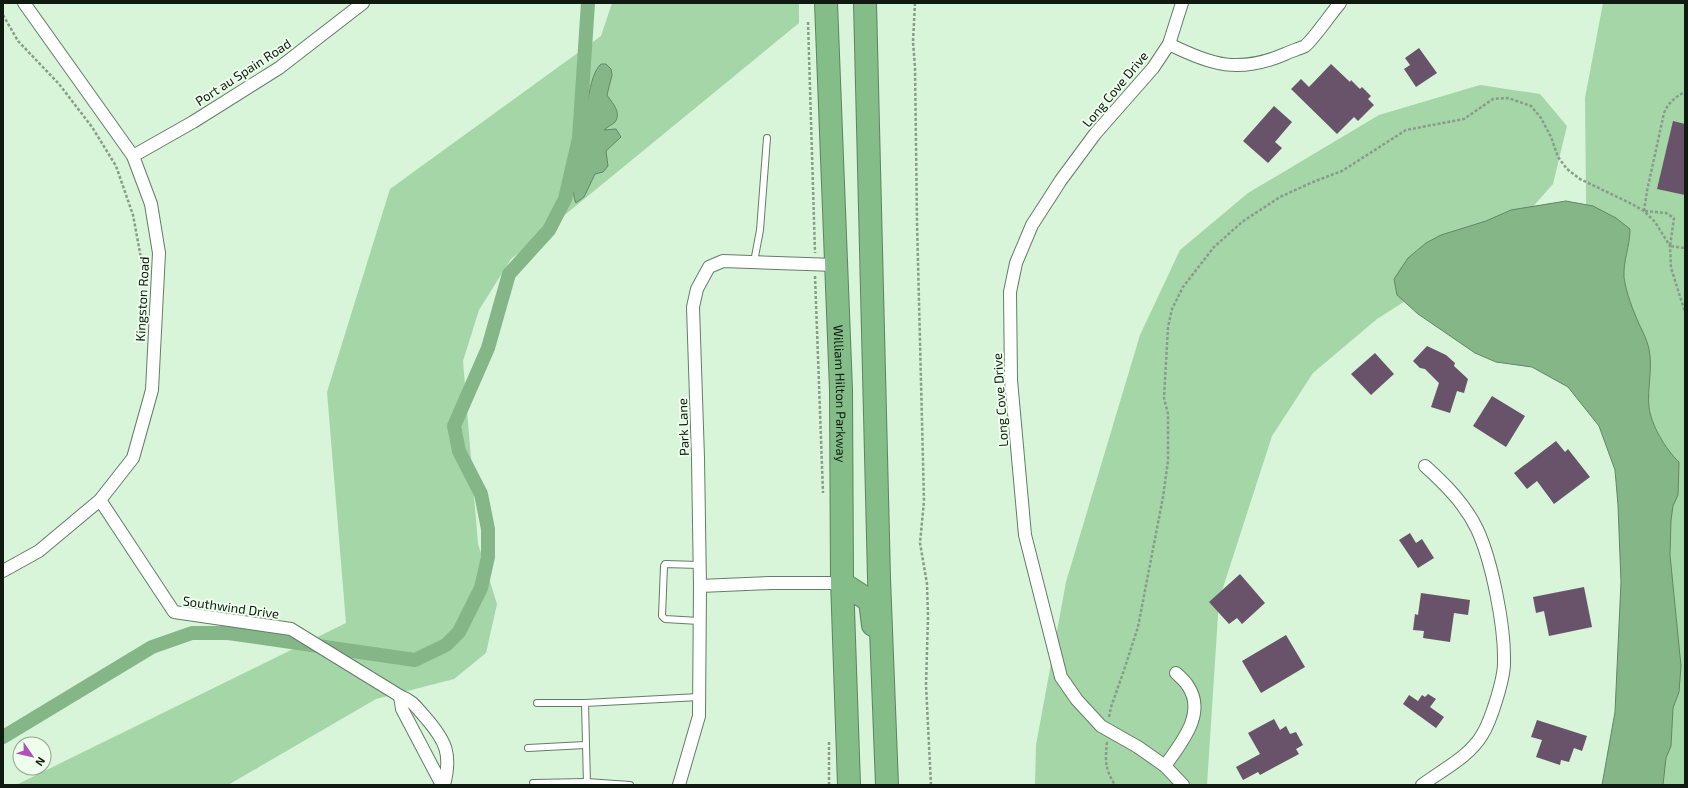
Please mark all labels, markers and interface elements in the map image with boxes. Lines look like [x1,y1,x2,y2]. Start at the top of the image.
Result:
street label: Port au Spain Road [192,35,294,109]
street label: Long Cove Drive [1079,48,1151,130]
street label: Kingston Road [132,256,152,342]
street label: William Hilton Parkway [830,325,849,463]
street label: Long Cove Drive [989,353,1011,447]
street label: Park Lane [674,398,692,456]
street label: Southwind Drive [182,592,280,622]
north arrow [12,736,52,776]
text: N [33,755,48,769]

